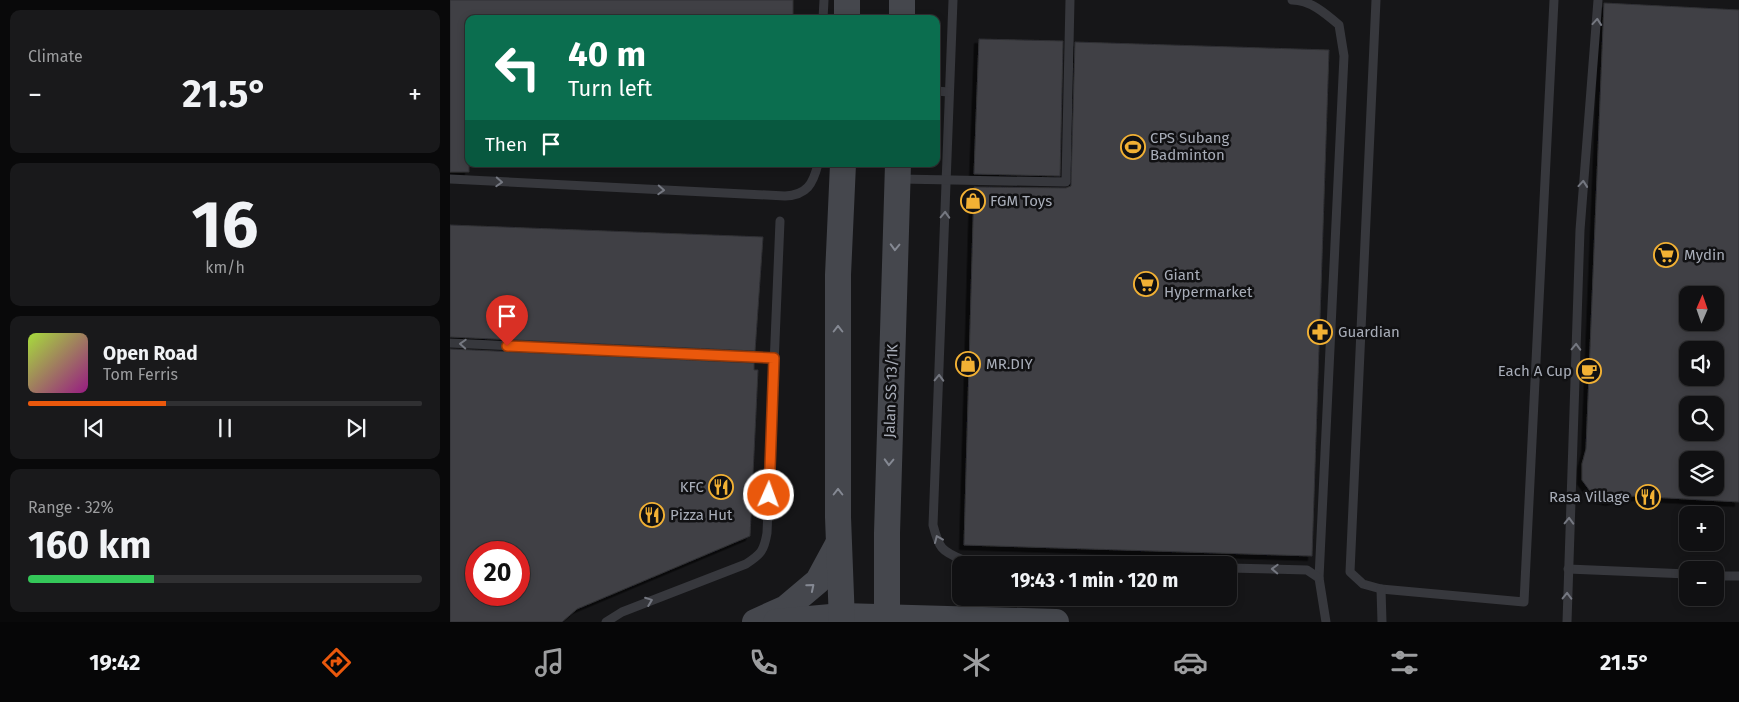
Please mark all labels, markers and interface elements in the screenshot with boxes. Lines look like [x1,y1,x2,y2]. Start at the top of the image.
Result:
one-way arrow [1591,18,1602,26]
text: 40 m [568,33,646,75]
icon: left [485,35,550,100]
text: Climate [28,47,83,66]
text: 21.5° [182,71,268,117]
text: Turn left [568,75,652,102]
text: − [28,78,42,111]
text: + [408,78,422,111]
place label: CPS Subang Badminton [1150,129,1230,164]
icon: arrive [537,130,565,158]
text: Then [485,133,527,156]
sports icon: CPS Subang Badminton [1120,134,1146,160]
one-way arrow [495,177,503,188]
one-way arrow [1578,180,1589,188]
one-way arrow [657,185,665,196]
text: 16 [192,186,258,264]
shop icon: FGM Toys [960,188,986,214]
place label: FGM Toys [990,192,1052,210]
one-way arrow [939,211,950,219]
supermarket icon: Mydin [1653,242,1679,268]
one-way arrow [890,244,901,252]
place label: Mydin [1684,246,1725,264]
text: km/h [205,258,245,277]
place label: Giant Hypermarket [1164,266,1253,301]
supermarket icon: Giant Hypermarket [1133,271,1159,297]
north arrow [1679,286,1724,331]
map controls [1679,286,1724,606]
pin [486,295,528,346]
icon: arrive [493,302,521,330]
pharmacy icon: Guardian [1307,319,1333,345]
place label: Guardian [1338,323,1400,341]
one-way arrow [833,325,843,333]
one-way arrow [459,338,467,349]
button: sound [1679,341,1724,386]
text: Open Road [103,342,198,365]
one-way arrow [1570,342,1581,350]
street label: Jalan SS 13/1K [880,344,902,438]
shop icon: MR.DIY [955,351,981,377]
place label: MR.DIY [986,355,1033,373]
cafe icon: Each A Cup [1576,358,1602,384]
place label: Each A Cup [1498,362,1572,380]
text: Tom Ferris [103,365,178,384]
one-way arrow [933,374,944,382]
button: search [1679,396,1724,441]
icon: previous [80,414,108,442]
icon: pause [211,414,239,442]
icon: next [342,414,370,442]
button: layers [1679,451,1724,496]
one-way arrow [883,459,894,467]
position arrow [742,468,794,520]
restaurant icon: KFC [708,474,734,500]
place label: KFC [680,478,705,496]
restaurant icon: Rasa Village [1635,484,1661,510]
one-way arrow [833,488,843,496]
place label: Rasa Village [1549,488,1630,506]
text: Range · 32% [28,498,114,517]
restaurant icon: Pizza Hut [639,502,665,528]
place label: Pizza Hut [670,506,733,524]
button: + [1679,506,1724,551]
one-way arrow [1564,516,1575,524]
text: 160 km [28,522,151,568]
one-way arrow [934,535,945,544]
speed limit sign: 20 [465,541,530,606]
button: − [1679,561,1724,606]
one-way arrow [1271,564,1279,575]
text: 19:43 · 1 min · 120 m [1011,569,1178,592]
one-way arrow [805,585,814,593]
one-way arrow [1562,591,1573,599]
one-way arrow [645,597,653,607]
icon: directions [319,645,354,680]
icon: music [532,645,567,680]
icon: phone [746,645,781,680]
icon: climate [959,645,994,680]
icon: car [1173,645,1208,680]
icon: filters [1387,645,1422,680]
text: 19:42 [89,649,140,676]
text: 21.5° [1600,649,1650,676]

